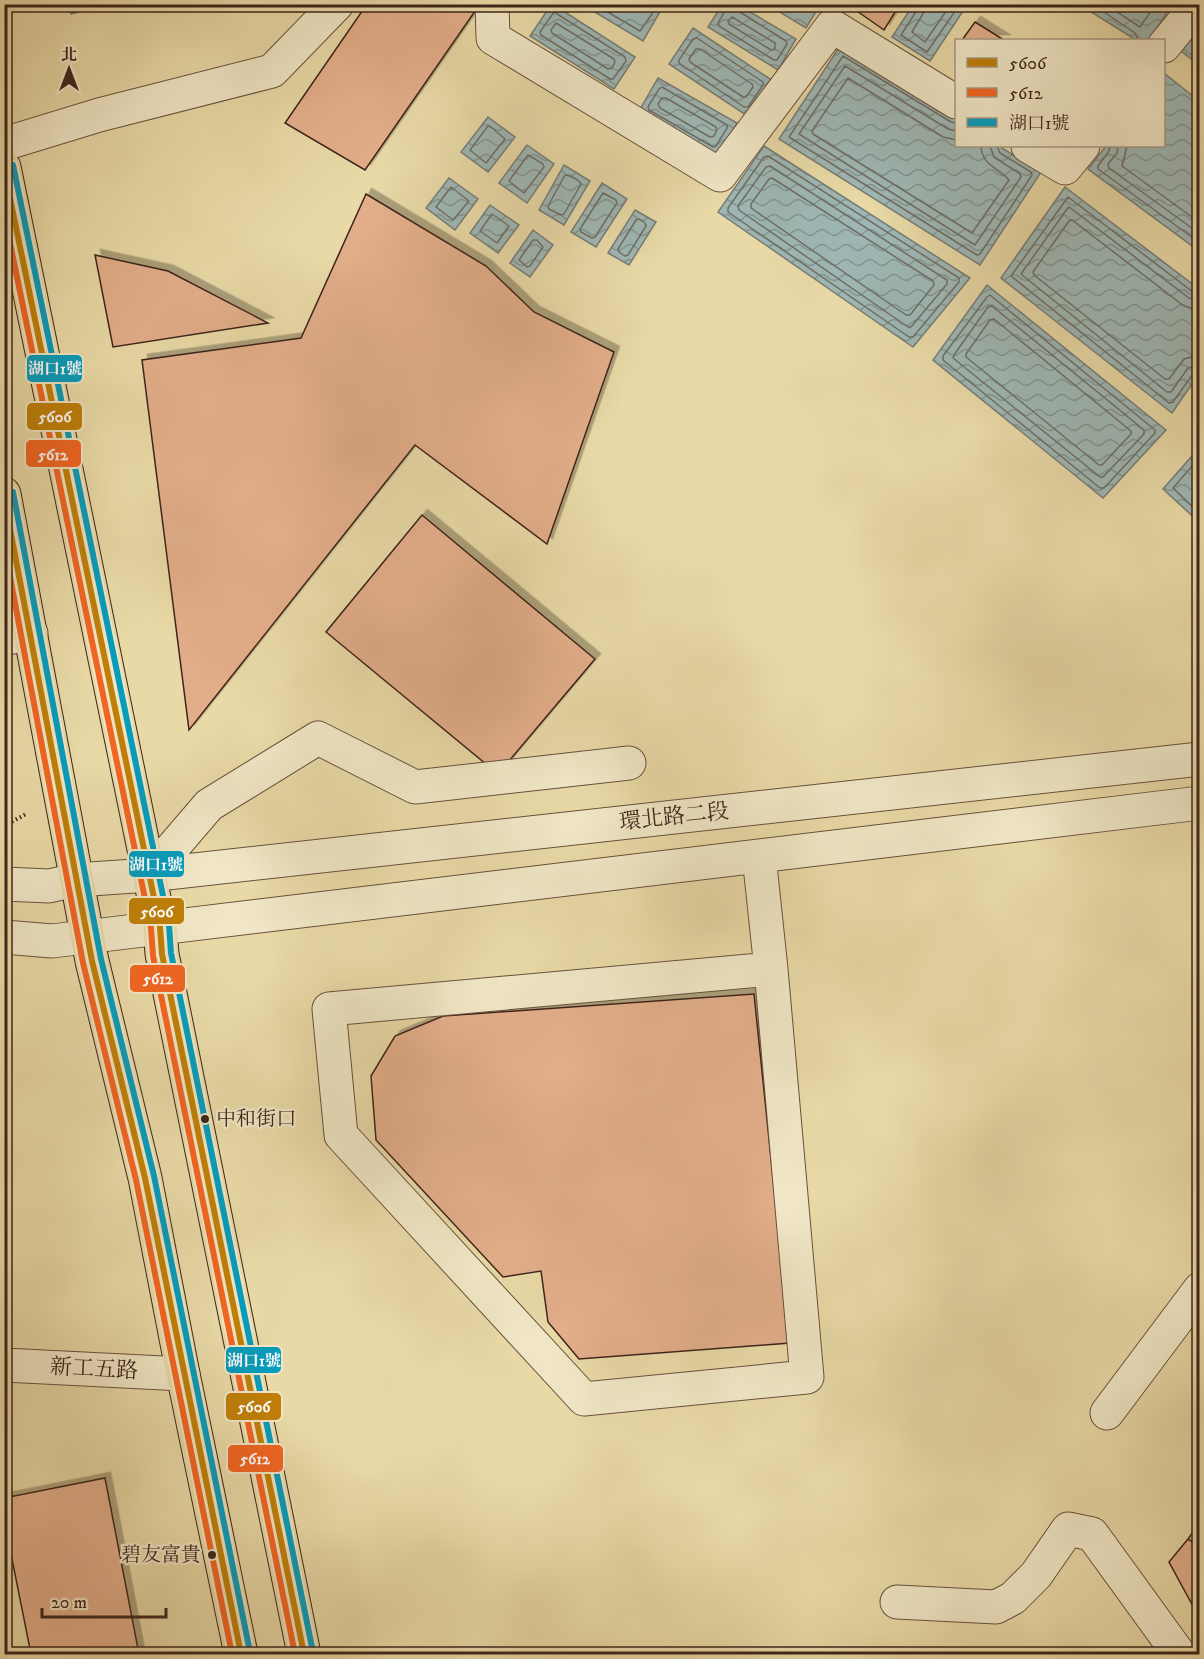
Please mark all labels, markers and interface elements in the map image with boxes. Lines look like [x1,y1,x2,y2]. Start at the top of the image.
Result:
north arrow [39,39,99,99]
legend [955,39,1165,147]
text: 北 [61,45,77,65]
text: 5606 [1009,53,1047,75]
text: 5612 [1009,83,1043,105]
text: 湖口1號 [1009,113,1070,135]
line badge: 湖口1號 [26,354,83,383]
text: 湖口1號 [28,359,82,379]
line badge: 5606 [26,402,83,431]
text: 5606 [37,407,73,427]
line badge: 5612 [25,439,82,468]
text: 5612 [37,445,69,465]
street label: 環北路二段 [618,798,730,836]
line badge: 湖口1號 [128,850,185,878]
text: 湖口1號 [129,855,183,875]
line badge: 5606 [128,897,185,925]
text: 5606 [139,902,175,922]
line badge: 5612 [129,964,186,993]
text: 5612 [142,969,174,989]
place label: 中和街口 [216,1107,296,1132]
marker: 中和街口 [199,1113,211,1125]
line badge: 湖口1號 [225,1346,282,1374]
text: 湖口1號 [227,1351,281,1371]
street label: 新工五路 [49,1353,139,1385]
line badge: 5606 [225,1392,282,1421]
text: 5606 [236,1397,272,1417]
line badge: 5612 [227,1444,284,1473]
text: 5612 [239,1449,271,1469]
place label: 碧友富貴 [121,1543,201,1568]
marker: 碧友富貴 [206,1549,218,1561]
scale bar [42,1581,166,1619]
text: 20 m [51,1592,87,1614]

